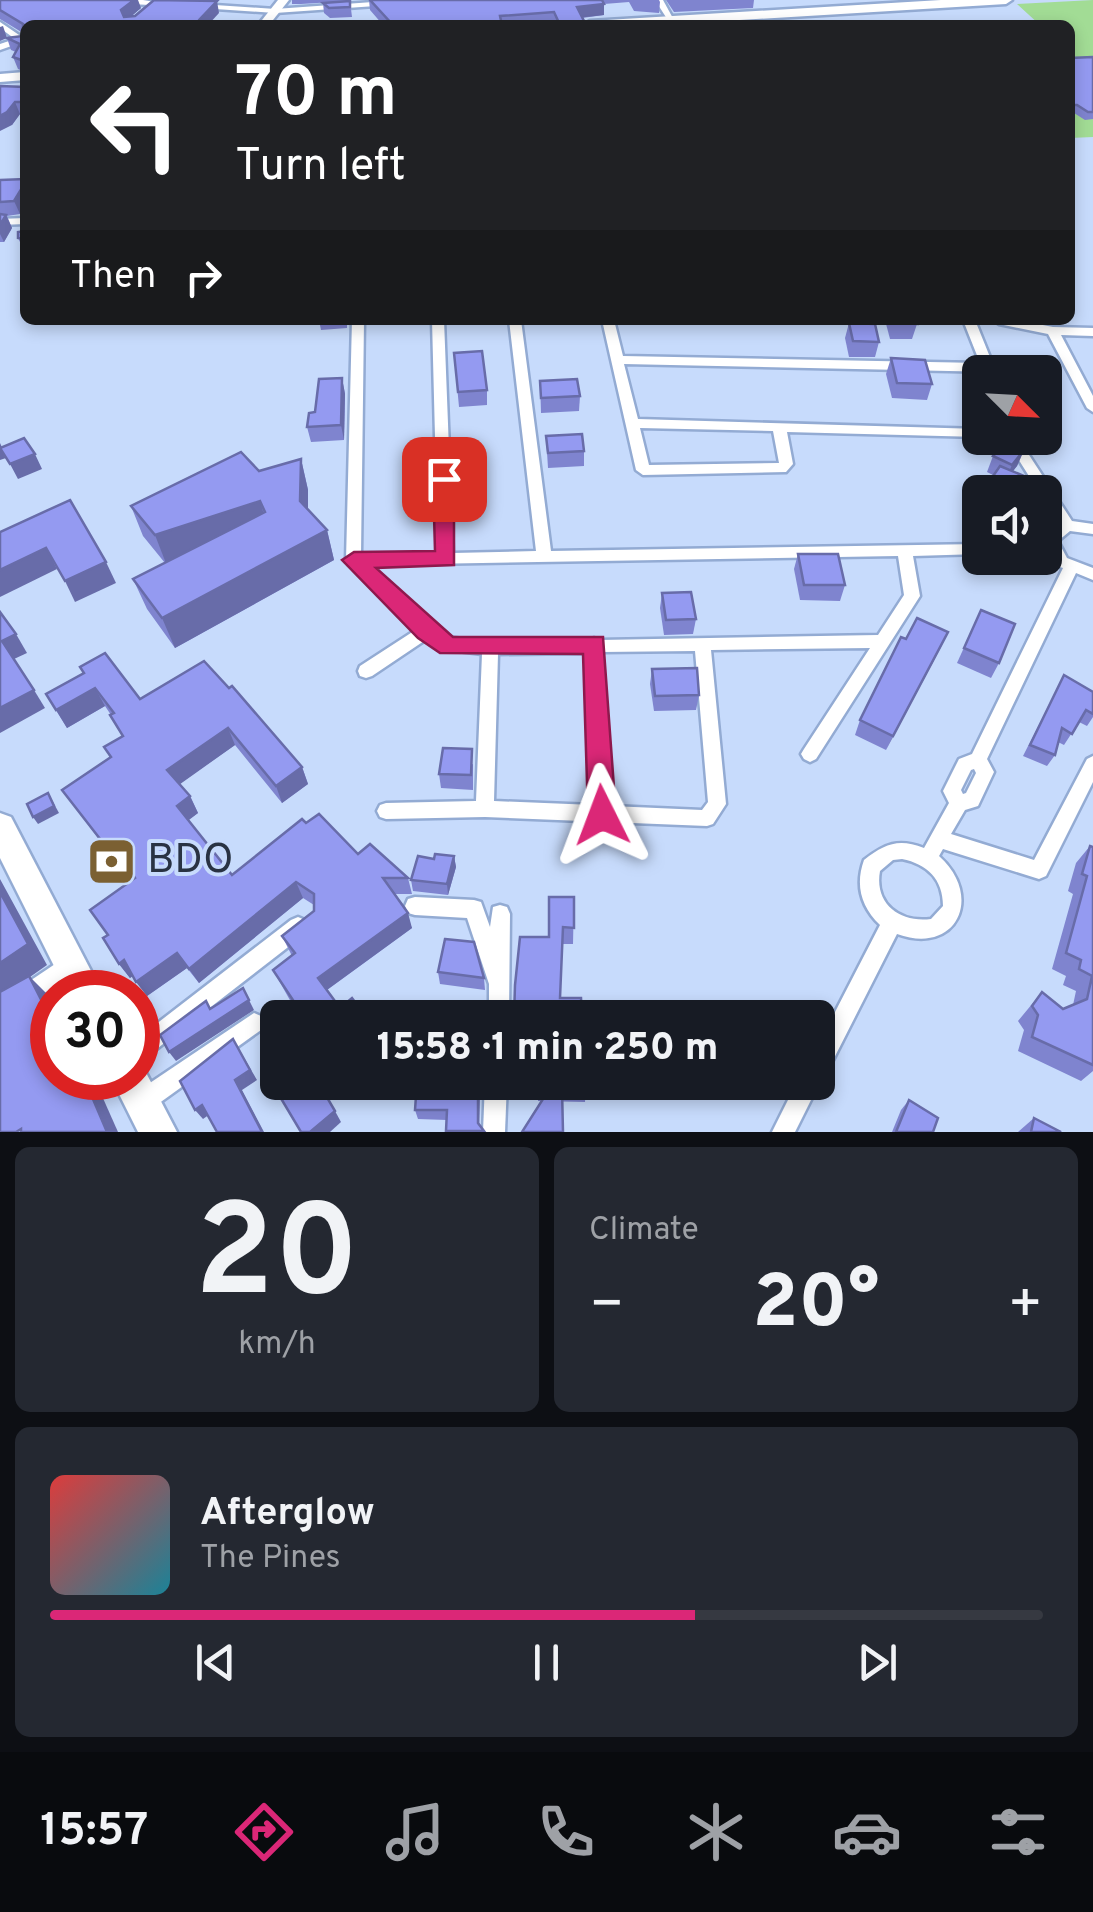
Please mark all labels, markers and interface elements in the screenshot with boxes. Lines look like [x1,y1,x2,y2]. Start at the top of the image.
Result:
text: 70 m [235,52,398,141]
icon: left [70,60,200,190]
text: Turn left [235,139,406,196]
icon: right [176,250,231,305]
text: Then [70,253,156,302]
north arrow [962,355,1062,455]
map controls [962,355,1062,575]
pin [402,437,487,522]
icon: arrive [417,452,472,507]
button: sound [962,475,1062,575]
position arrow [550,763,654,867]
bank icon: BDO [86,835,138,887]
place label: BDO [147,835,234,888]
speed limit sign: 30 [30,970,160,1100]
text: 15:58 · 1 min · 250 m [377,1025,718,1074]
text: 20 [195,1177,359,1342]
text: Climate [589,1211,699,1251]
text: 20° [753,1259,879,1354]
text: − [589,1272,624,1342]
text: + [1008,1272,1043,1342]
text: km/h [238,1325,316,1365]
text: Afterglow [200,1490,375,1539]
text: The Pines [200,1539,341,1579]
icon: previous [188,1635,243,1690]
icon: pause [519,1635,574,1690]
icon: next [850,1635,905,1690]
icon: directions [229,1797,299,1867]
icon: music [380,1797,450,1867]
icon: phone [531,1797,601,1867]
icon: climate [681,1797,751,1867]
icon: car [832,1797,902,1867]
icon: filters [983,1797,1053,1867]
text: 15:57 [40,1804,148,1861]

